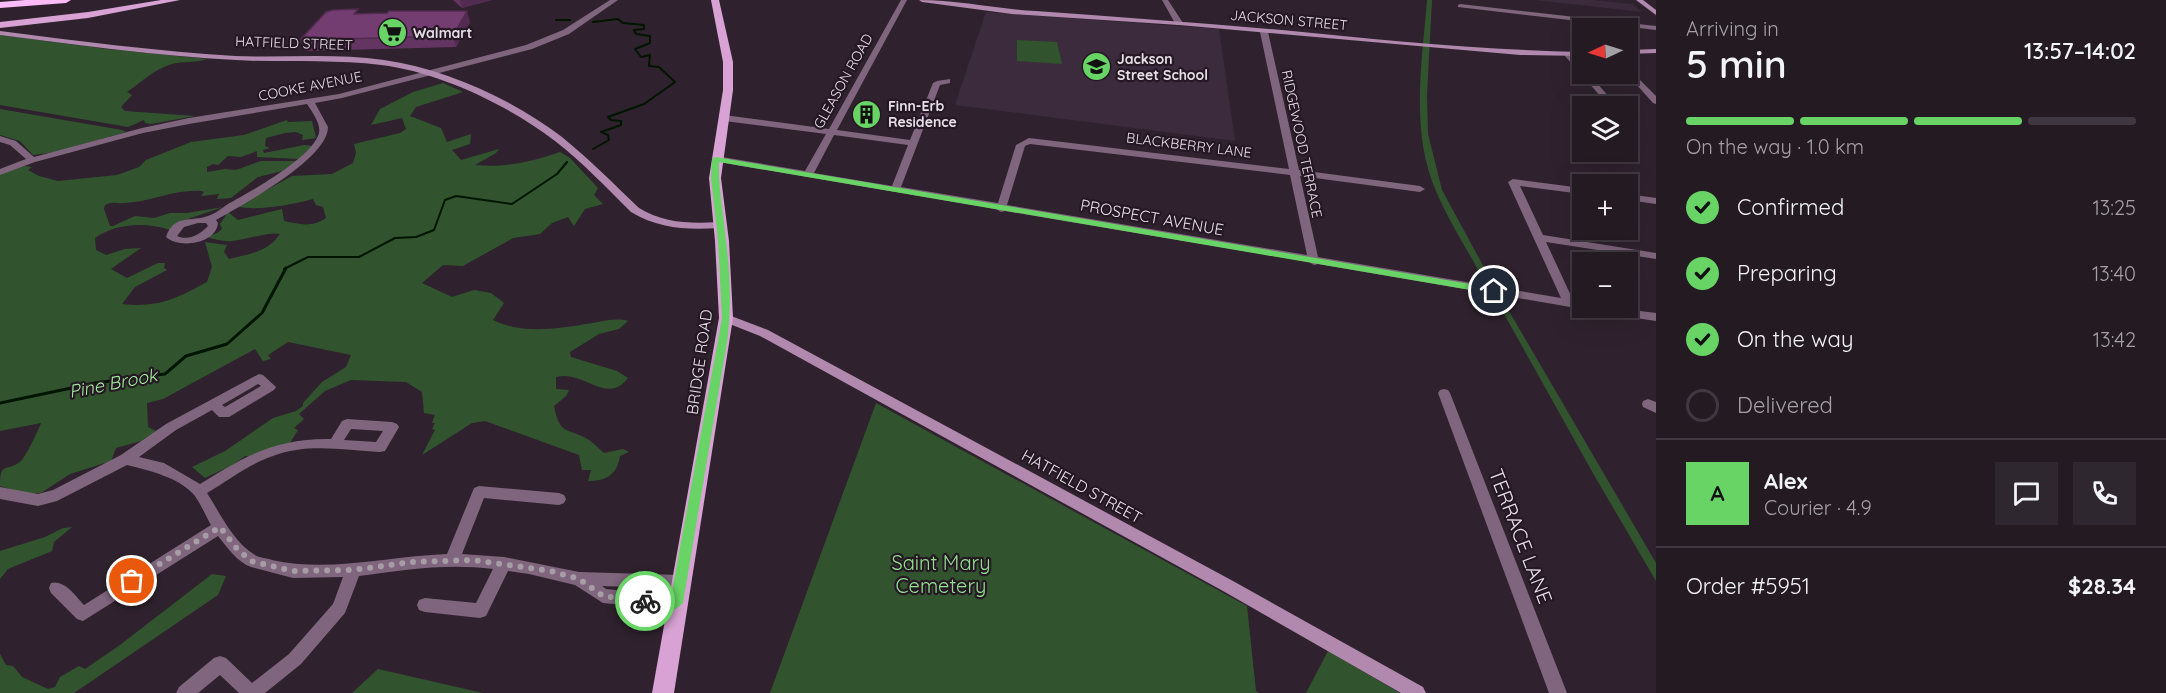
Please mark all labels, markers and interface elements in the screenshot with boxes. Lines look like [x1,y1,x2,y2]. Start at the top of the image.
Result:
street label: JACKSON STREET [1229,6,1349,34]
text: Arriving in [1686,16,1779,41]
supermarket icon: Walmart [376,17,408,49]
north arrow [1572,18,1638,84]
map controls [1572,18,1638,318]
place label: Walmart [413,24,472,42]
street label: GLEASON ROAD [809,30,877,132]
street label: HATFIELD STREET [235,32,353,54]
text: 13:57–14:02 [2024,37,2136,65]
text: 5 min [1686,39,1787,88]
place label: Jackson Street School [1117,50,1208,84]
school or university icon: Jackson Street School [1080,51,1112,83]
street label: COOKE AVENUE [257,67,363,105]
street label: RIDGEWOOD TERRACE [1278,68,1326,220]
button: layers [1572,96,1638,162]
place label: Finn-Erb Residence [888,97,957,131]
building icon: Finn-Erb Residence [851,98,883,130]
street label: BLACKBERRY LANE [1125,128,1253,162]
text: On the way · 1.0 km [1686,134,1864,159]
button: + [1572,174,1638,240]
icon: check [1686,191,1719,224]
text: Confirmed [1737,193,1844,221]
street label: PROSPECT AVENUE [1079,195,1225,239]
text: 13:25 [2092,195,2136,220]
button: − [1572,252,1638,318]
icon: check [1686,257,1719,290]
text: Preparing [1737,259,1837,287]
text: 13:40 [2092,261,2136,286]
pin [1468,265,1519,316]
icon: home [1477,274,1510,307]
street label: BRIDGE ROAD [682,308,716,416]
icon: check [1686,323,1719,356]
text: On the way [1737,325,1853,353]
text: 13:42 [2093,327,2136,352]
water label: Pine Brook [67,363,161,403]
text: Delivered [1737,391,1833,419]
street label: HATFIELD STREET [1018,445,1146,528]
button: chat [1995,462,2058,525]
button: phone [2073,462,2136,525]
street label: TERRACE LANE [1484,465,1558,607]
text: Alex [1764,467,1807,495]
text: A [1710,479,1725,507]
text: Courier · 4.9 [1764,495,1872,520]
park label: Saint Mary Cemetery [891,550,991,598]
pin [106,555,157,606]
icon: bag [115,564,148,597]
courier [615,571,675,631]
text: Order #5951 [1686,572,1810,600]
text: $28.34 [2068,572,2136,600]
icon: bike [629,585,662,618]

